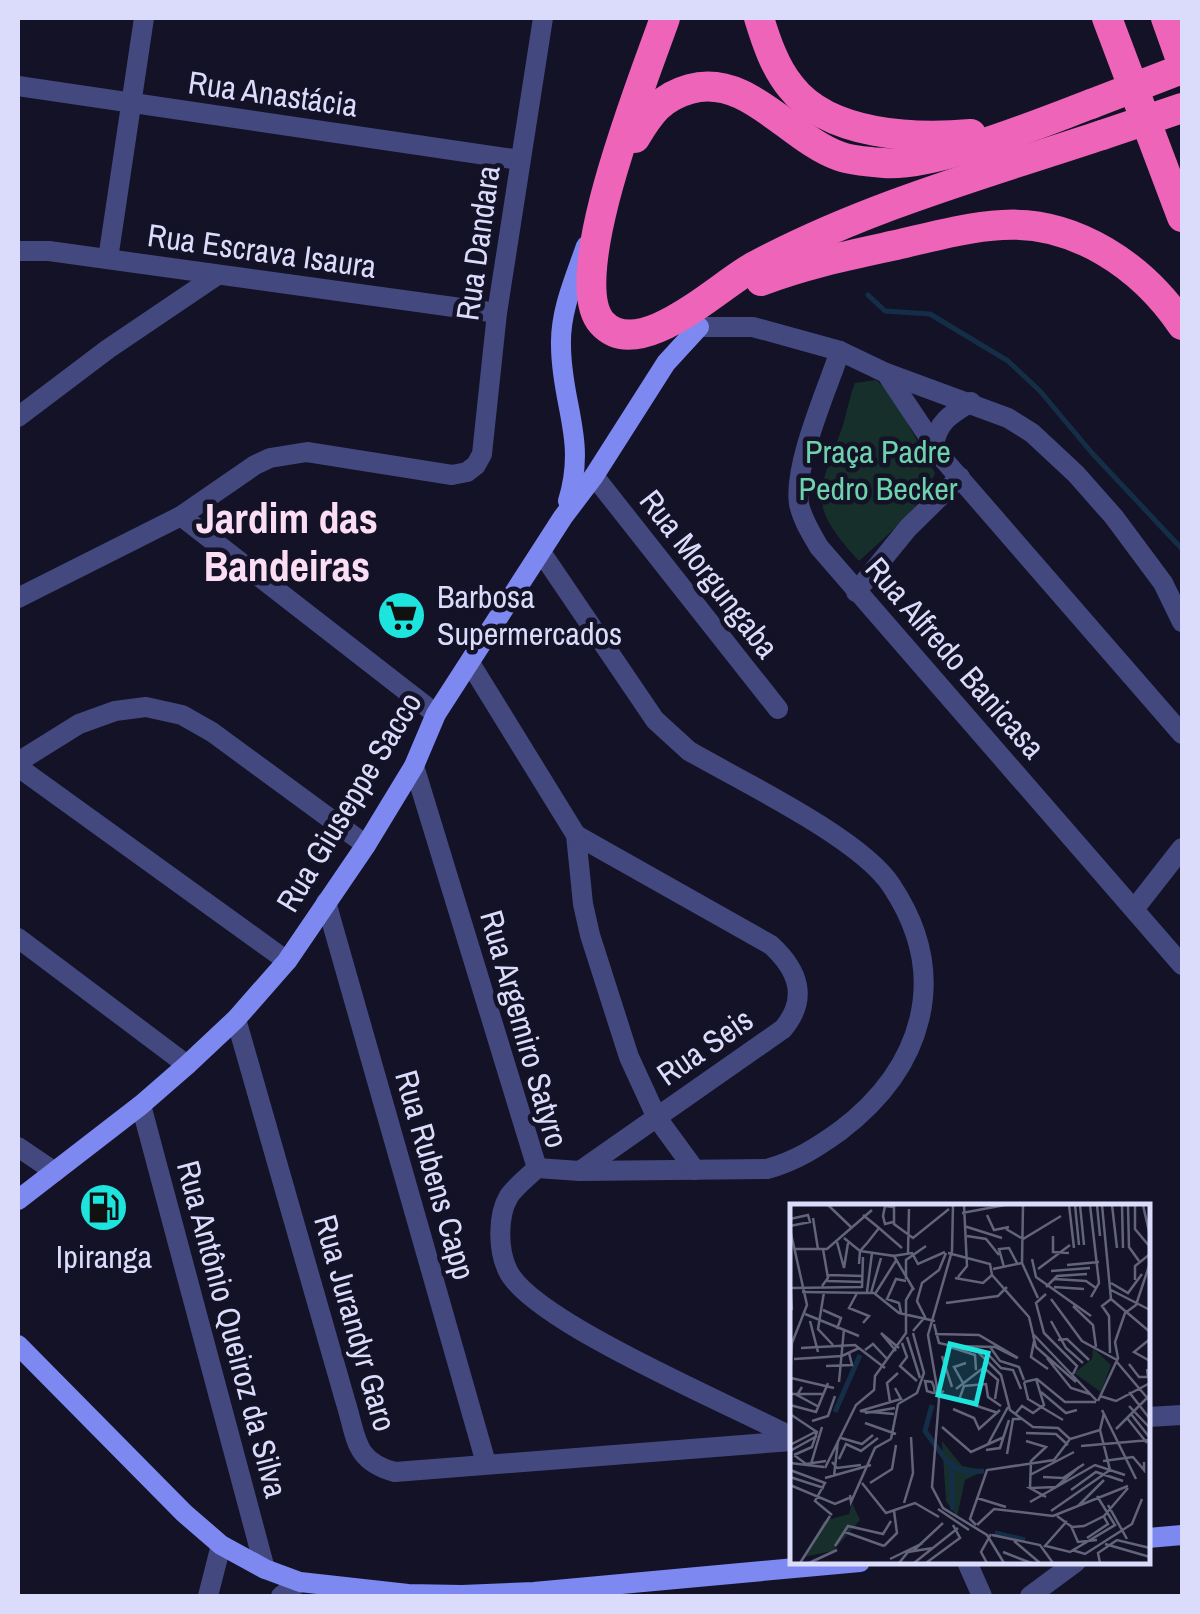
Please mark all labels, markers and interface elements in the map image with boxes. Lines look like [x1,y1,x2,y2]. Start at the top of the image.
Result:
street label: Rua Anastácia [186,60,361,127]
street label: Rua Dandara [445,162,510,323]
street label: Rua Escrava Isaura [145,213,380,288]
park label: Praça Padre Pedro Becker [799,430,958,510]
street label: Rua Morgungaba [630,481,789,667]
district label: Jardim das Bandeiras [196,490,378,594]
street label: Rua Alfredo Banicasa [856,548,1055,768]
place label: Barbosa Supermercados [437,575,622,655]
supermarket icon: Barbosa Supermercados [376,589,428,641]
street label: Rua Giuseppe Sacco [266,684,431,920]
street label: Rua Argemiro Satyro [470,905,579,1153]
street label: Rua Seis [648,998,761,1095]
street label: Rua Rubens Capp [385,1065,486,1285]
street label: Rua Antônio Queiroz da Silva [167,1156,298,1503]
fuel station icon: Ipiranga [78,1181,130,1233]
inset map [790,1204,1150,1564]
street label: Rua Jurandyr Garo [304,1210,407,1436]
place label: Ipiranga [56,1235,153,1278]

